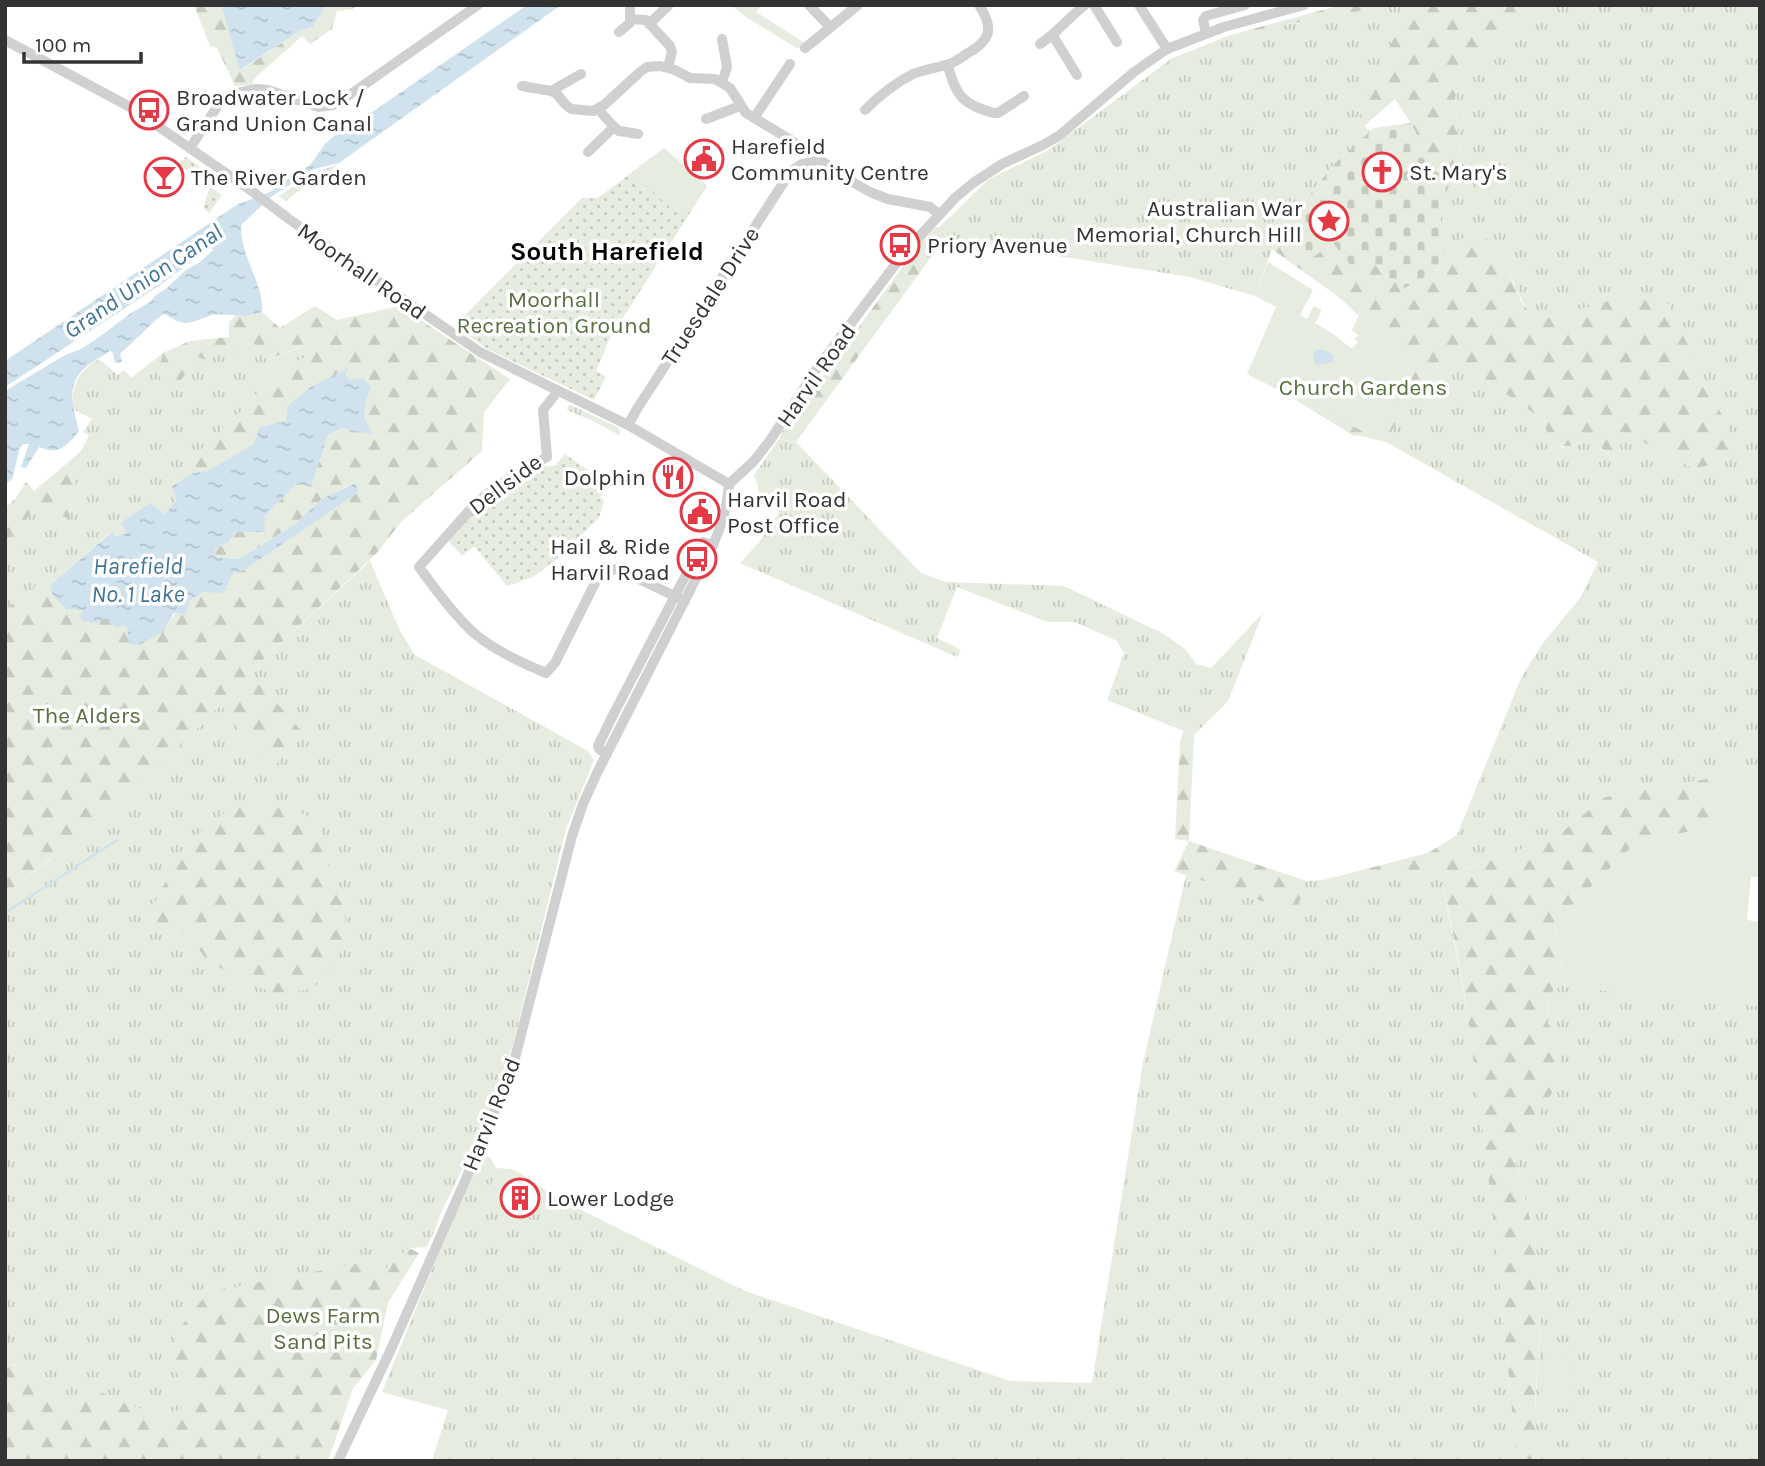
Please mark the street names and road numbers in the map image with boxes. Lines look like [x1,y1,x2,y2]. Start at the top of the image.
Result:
street label: Moorhall Road [292,217,431,326]
street label: Truesdale Drive [656,222,765,371]
street label: Harvil Road [771,319,862,432]
street label: Dellside [464,448,547,521]
street label: Harvil Road [457,1054,526,1175]

